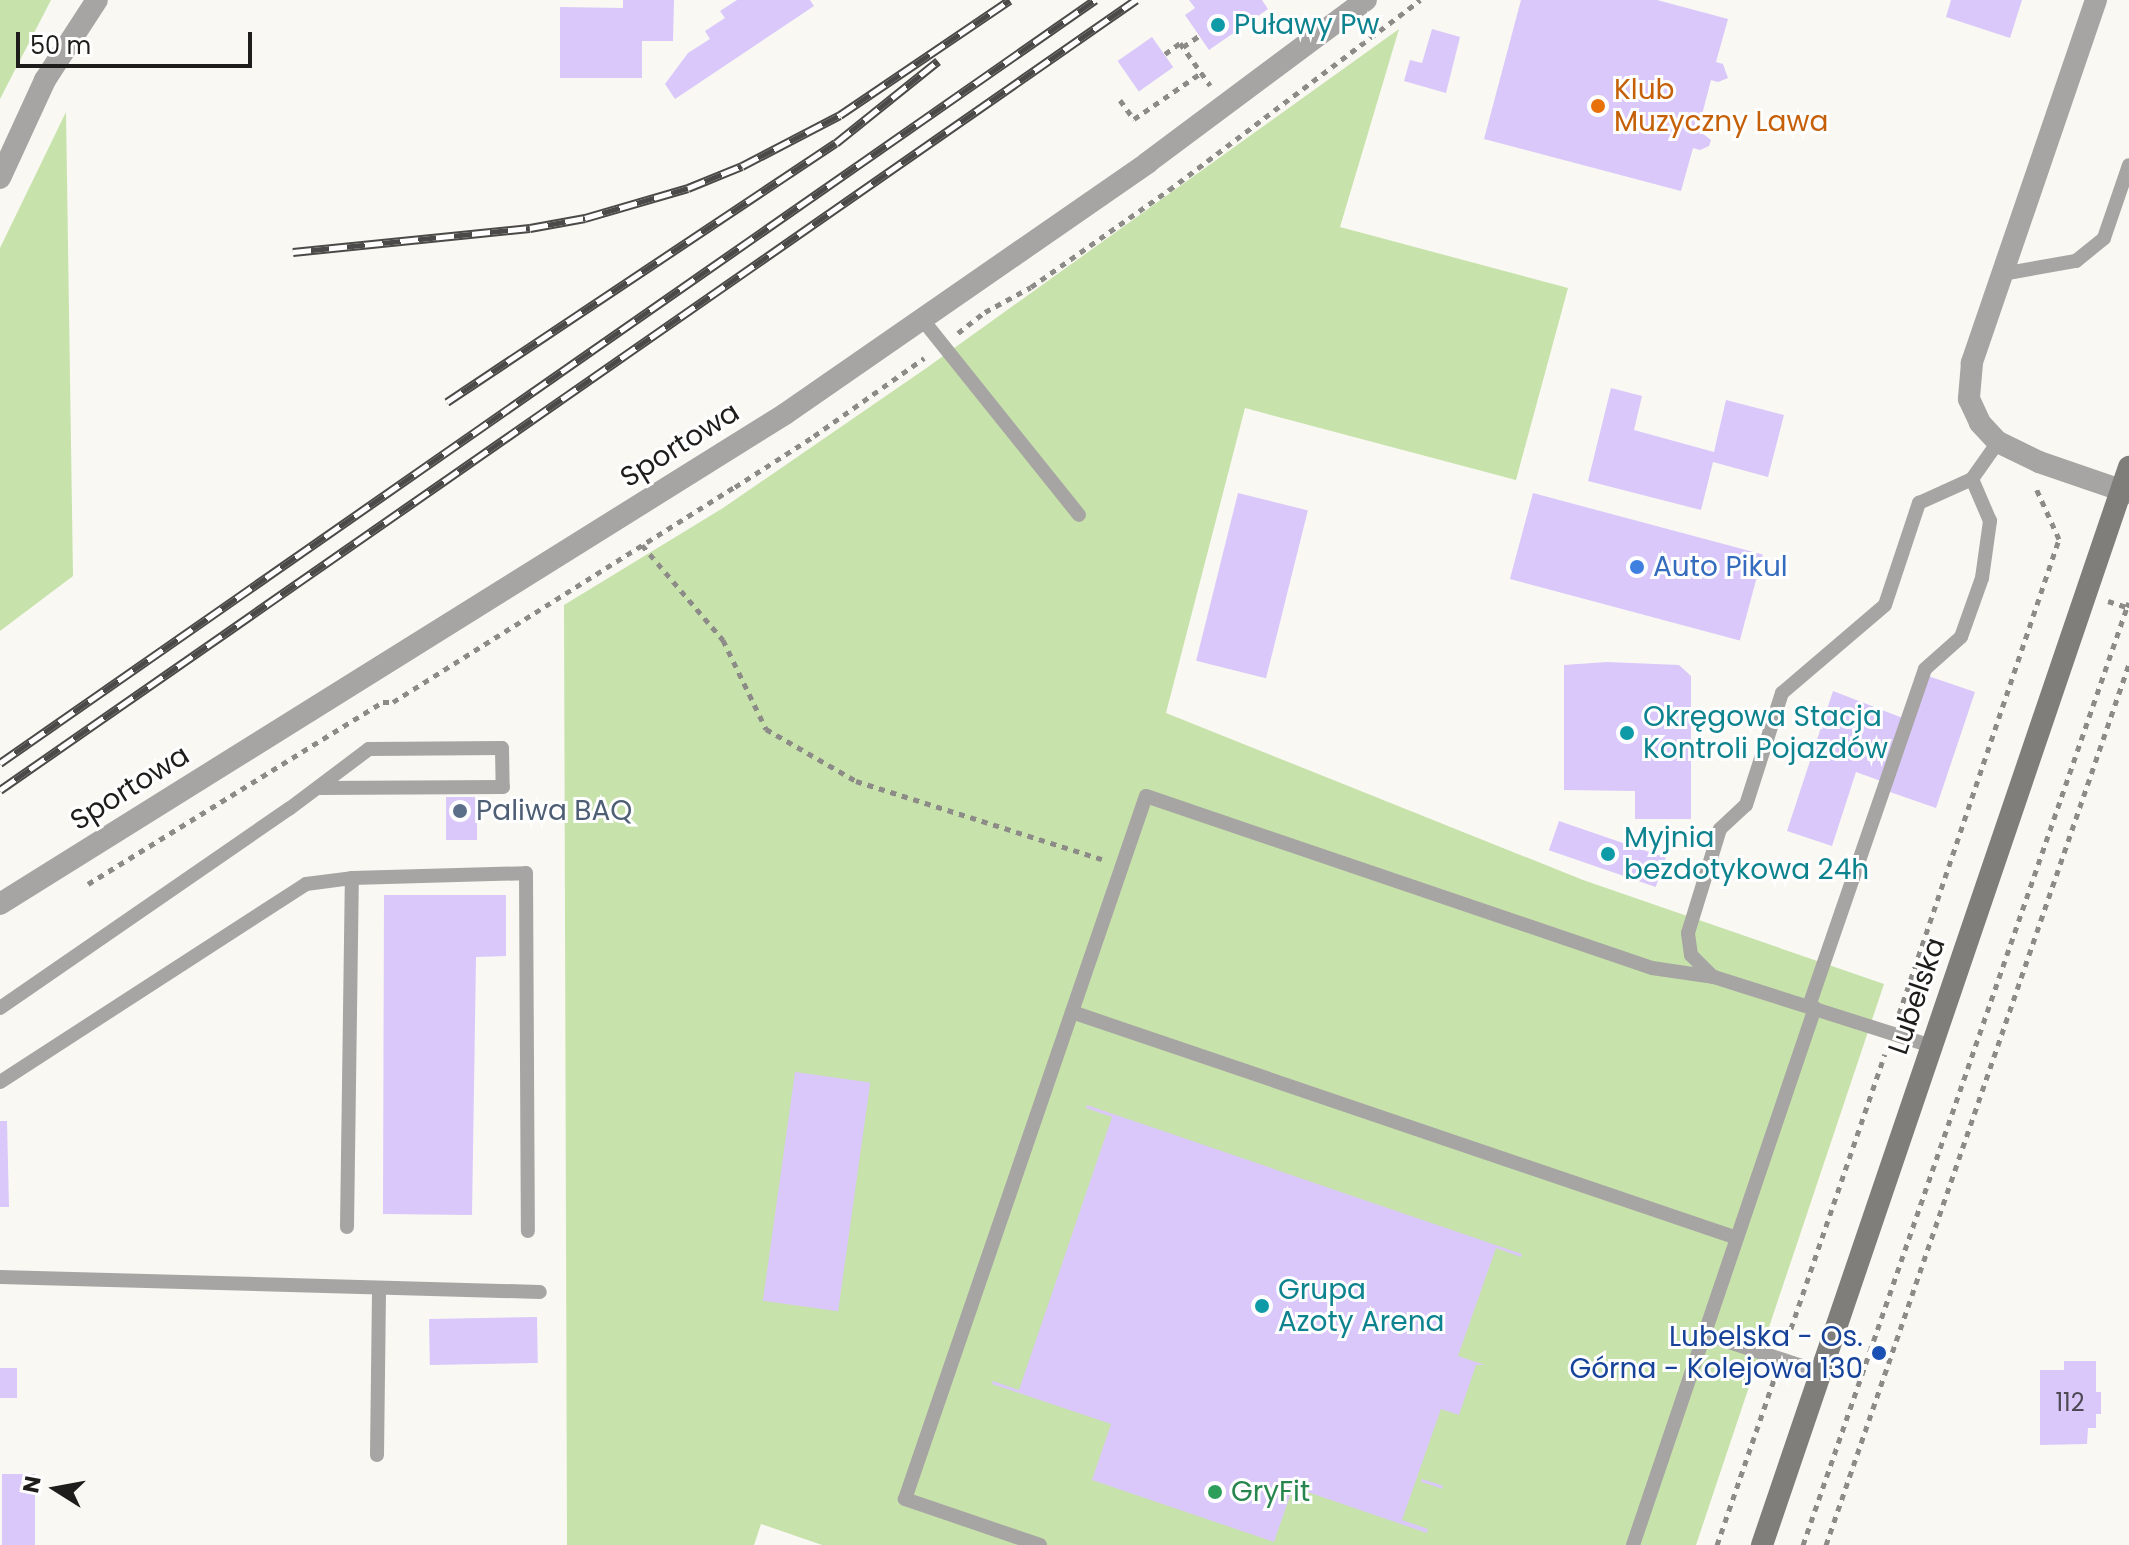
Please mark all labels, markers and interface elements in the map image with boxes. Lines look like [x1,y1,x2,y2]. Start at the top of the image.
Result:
place label: Puławy Pw [1234,8,1379,42]
scale bar [20,16,256,66]
marker: Puławy Pw [1209,16,1227,34]
text: 50 m [30,29,91,62]
place label: Klub Muzyczny Lawa [1614,73,1828,139]
marker: Klub Muzyczny Lawa [1589,97,1607,115]
street label: Sportowa [614,395,746,495]
place label: Auto Pikul [1653,550,1788,584]
marker: Auto Pikul [1628,558,1646,576]
place label: Okręgowa Stacja Kontroli Pojazdów [1643,700,1888,766]
marker: Okręgowa Stacja Kontroli Pojazdów [1618,724,1636,742]
street label: Sportowa [64,738,196,838]
place label: Paliwa BAQ [476,794,632,828]
marker: Paliwa BAQ [451,802,469,820]
place label: Myjnia bezdotykowa 24h [1624,821,1869,887]
marker: Myjnia bezdotykowa 24h [1599,845,1617,863]
street label: Lubelska [1881,933,1953,1059]
place label: Grupa Azoty Arena [1278,1273,1444,1339]
marker: Grupa Azoty Arena [1253,1297,1271,1315]
place label: Lubelska - Os. Górna - Kolejowa 130 [1569,1320,1863,1386]
marker: Lubelska - Os. Górna - Kolejowa 130 [1870,1344,1888,1362]
house number: 112 [2055,1389,2085,1417]
north arrow [16,1449,96,1529]
text: N [15,1473,49,1495]
place label: GryFit [1231,1475,1310,1509]
marker: GryFit [1206,1483,1224,1501]

